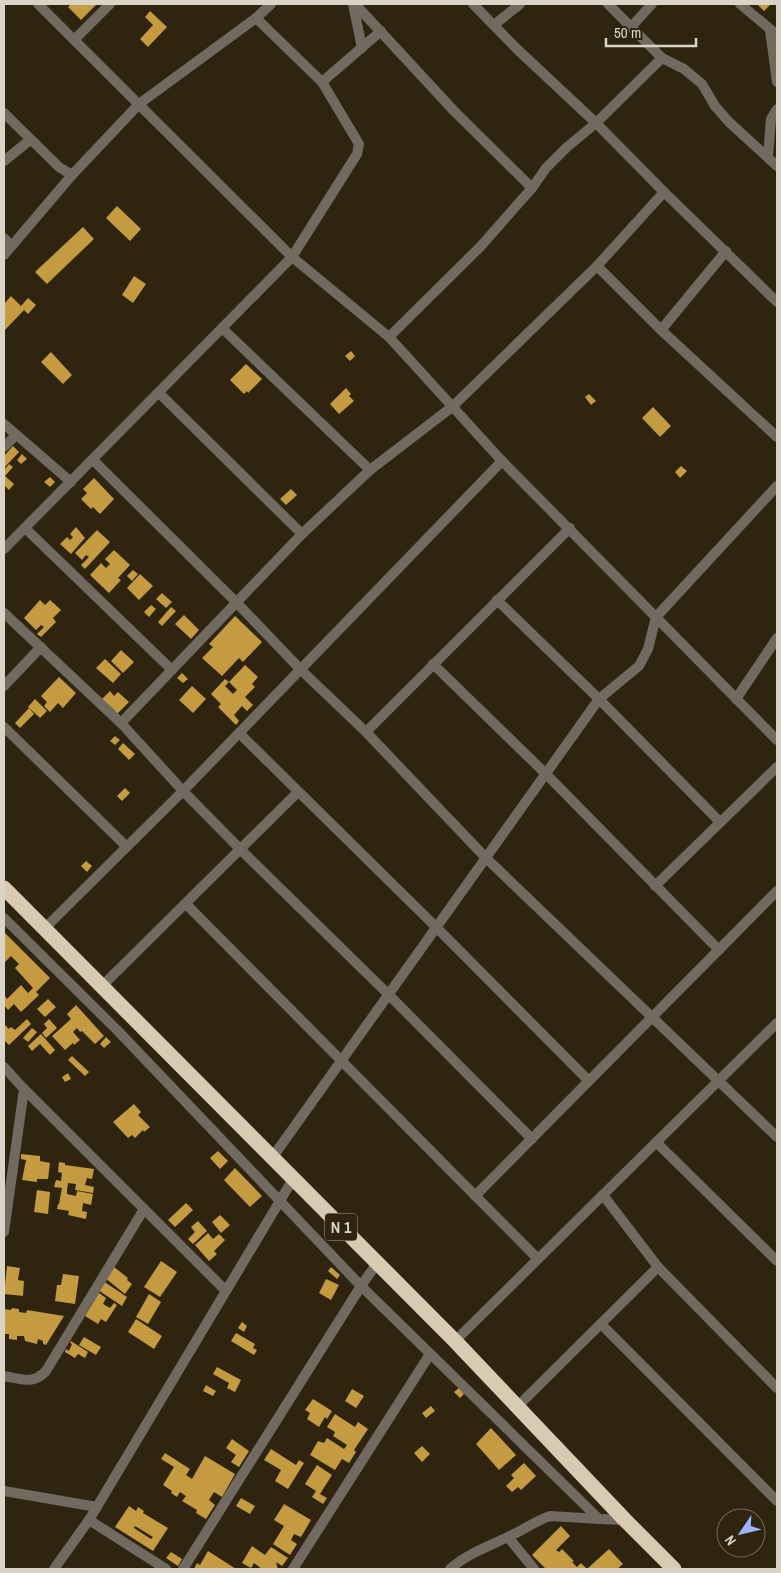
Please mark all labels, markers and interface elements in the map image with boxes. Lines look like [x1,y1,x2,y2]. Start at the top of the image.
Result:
scale bar [606,15,696,47]
text: 50 m [614,22,641,43]
road number: N 1 [325,1214,357,1240]
north arrow [716,1508,766,1558]
text: N [721,1532,740,1549]

